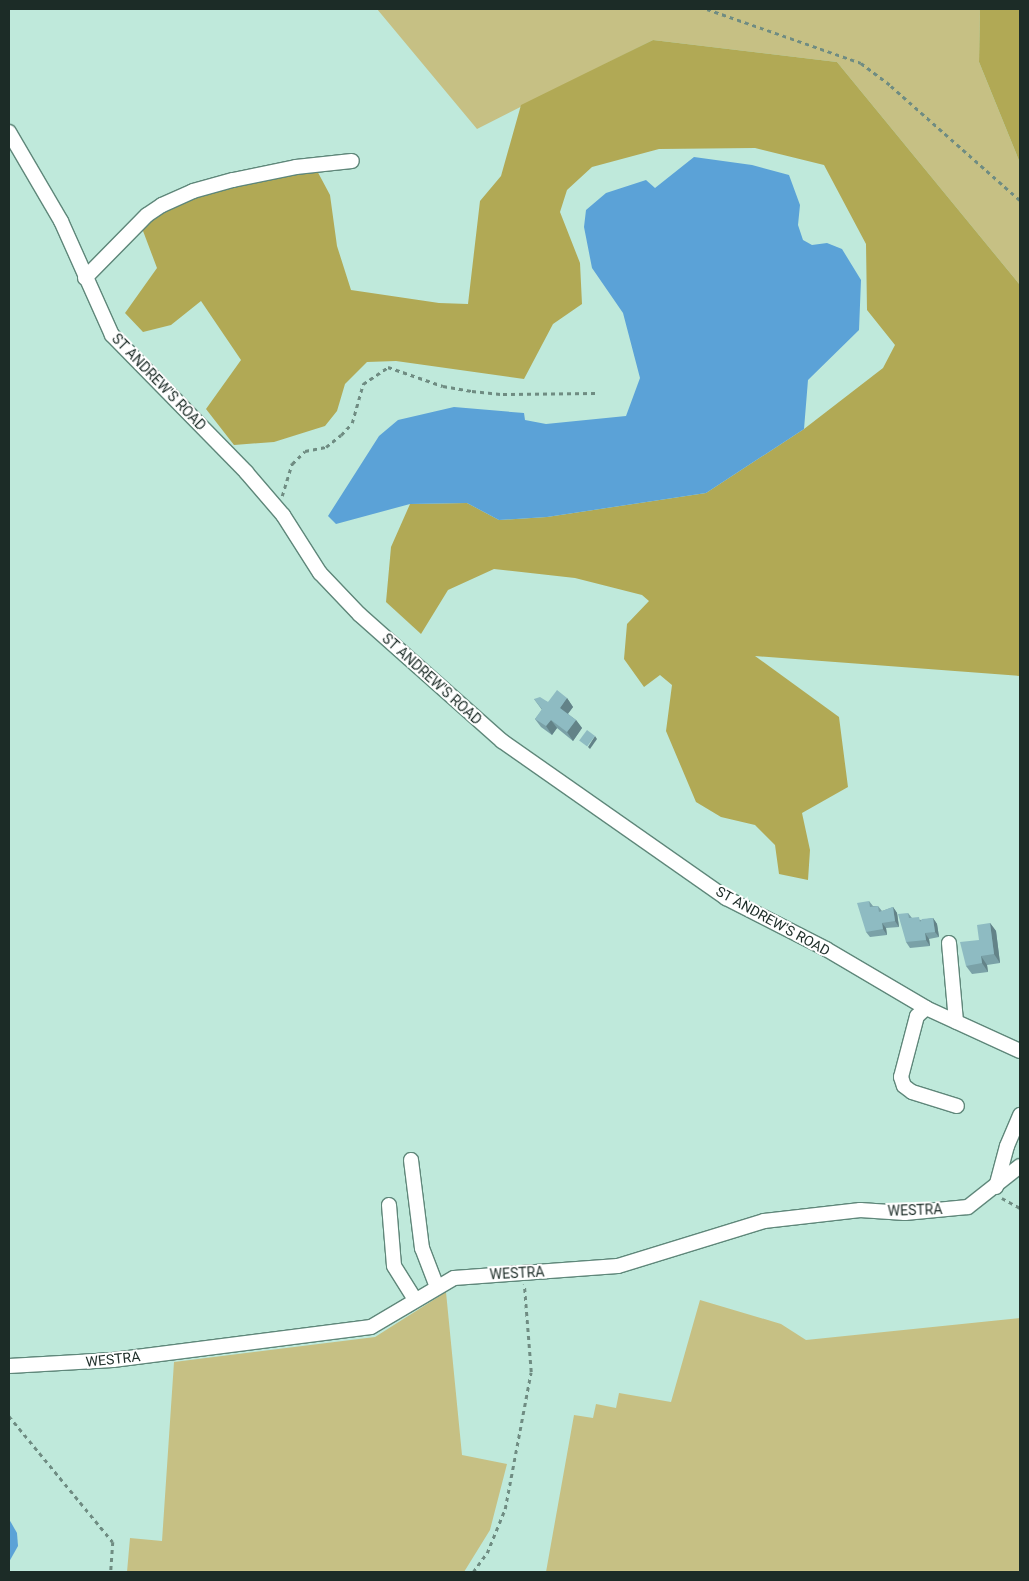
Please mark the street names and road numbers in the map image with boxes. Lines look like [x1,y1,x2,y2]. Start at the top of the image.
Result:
street label: ST ANDREW'S ROAD [108,330,210,434]
street label: ST ANDREW'S ROAD [379,630,485,728]
street label: ST ANDREW'S ROAD [713,883,833,959]
street label: WESTRA [887,1201,943,1219]
street label: WESTRA [489,1263,545,1283]
street label: WESTRA [85,1348,141,1370]

